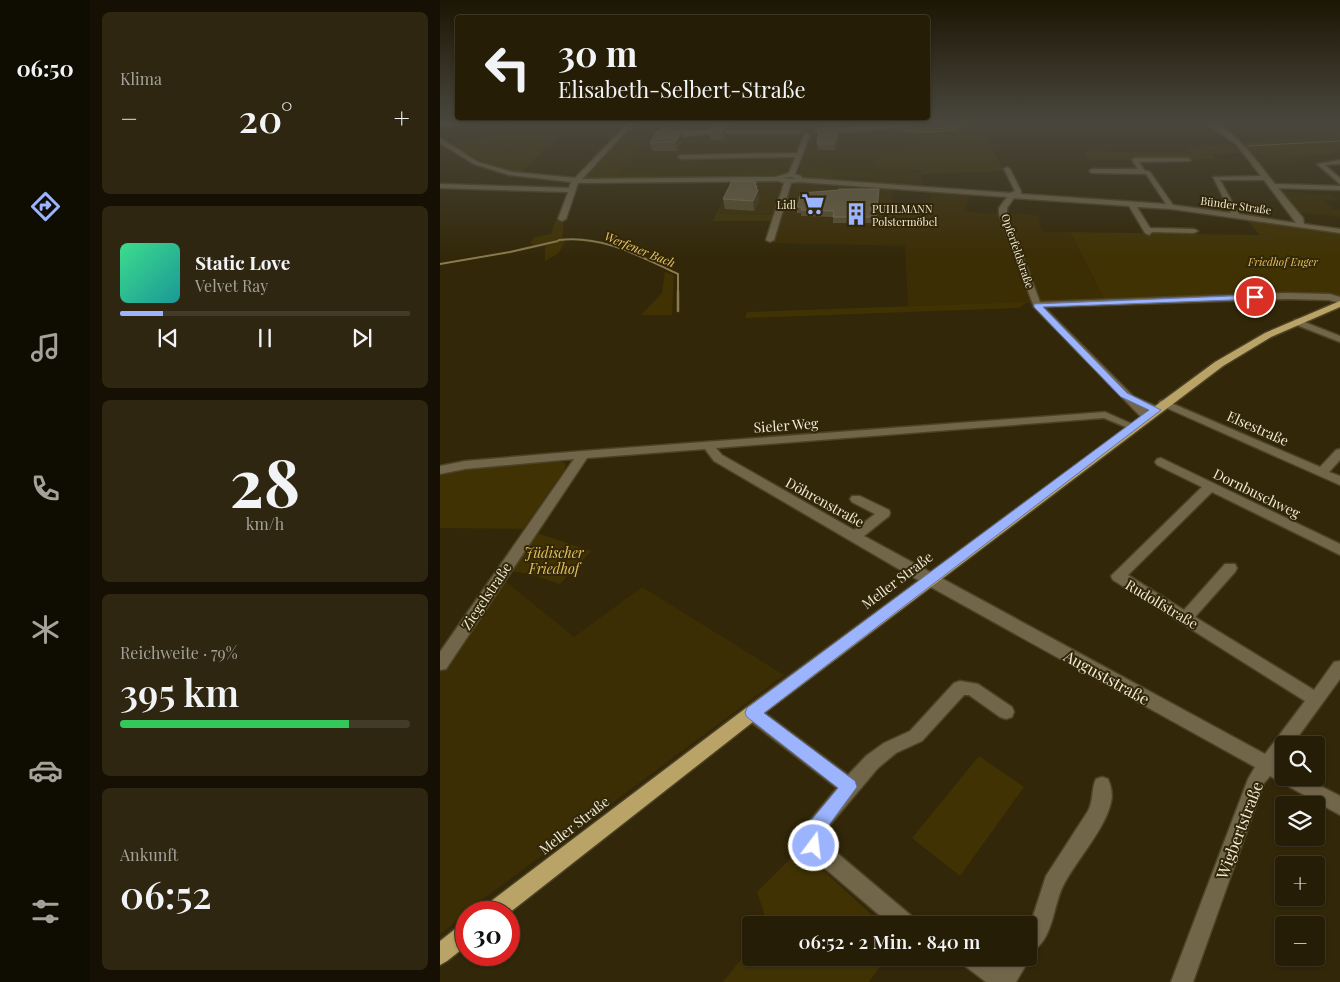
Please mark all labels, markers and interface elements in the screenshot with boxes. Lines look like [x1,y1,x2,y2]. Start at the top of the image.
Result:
text: 30 m [558,29,638,76]
icon: left [475,35,540,100]
text: 06:50 [16,53,74,83]
text: Klima [120,68,162,89]
text: Elisabeth-Selbert-Straße [558,74,806,104]
text: 20° [239,92,293,143]
text: − [120,99,138,136]
text: + [394,99,410,136]
icon: directions [28,189,63,224]
supermarket icon: Lidl [800,191,826,217]
street label: Bünder Straße [1200,193,1273,217]
place label: Lidl [777,197,796,212]
building icon: PUHLMANN Polstermöbel [843,201,869,227]
place label: PUHLMANN Polstermöbel [872,201,937,229]
street label: Opferfeldstraße [998,212,1038,291]
water label: Werfener Bach [602,227,678,271]
text: Static Love [195,249,290,275]
park label: Friedhof Enger [1247,254,1318,269]
text: Velvet Ray [195,275,268,296]
pin [1234,276,1276,318]
icon: arrive [1241,283,1269,311]
icon: previous [154,324,182,352]
icon: pause [251,324,279,352]
icon: next [348,324,376,352]
icon: music [28,330,63,365]
street label: Elsestraße [1224,406,1292,450]
street label: Sieler Weg [753,413,820,437]
text: 28 [230,437,300,523]
street label: Dornbuschweg [1210,464,1304,523]
icon: phone [28,471,63,506]
street label: Döhrenstraße [782,473,868,531]
text: km/h [246,513,284,534]
park label: Jüdischer Friedhof [524,543,585,578]
street label: Meller Straße [858,547,936,613]
street label: Ziegelstraße [456,559,516,633]
street label: Rudolfstraße [1122,575,1202,633]
icon: climate [28,612,63,647]
text: Reichweite · 79% [120,642,238,663]
street label: Auguststraße [1060,644,1154,709]
text: 395 km [120,666,239,717]
map controls [1275,736,1325,966]
button: search [1275,736,1325,786]
icon: car [28,753,63,788]
street label: Wigbertstraße [1210,778,1267,883]
street label: Meller Straße [535,792,613,858]
button: layers [1275,796,1325,846]
position arrow [787,819,839,871]
text: Ankunft [120,844,178,865]
button: + [1275,856,1325,906]
text: 06:52 [120,868,212,919]
icon: filters [28,894,63,929]
speed limit sign: 30 [455,901,520,966]
button: − [1275,916,1325,966]
text: 06:52 · 2 Min. · 840 m [799,928,980,954]

